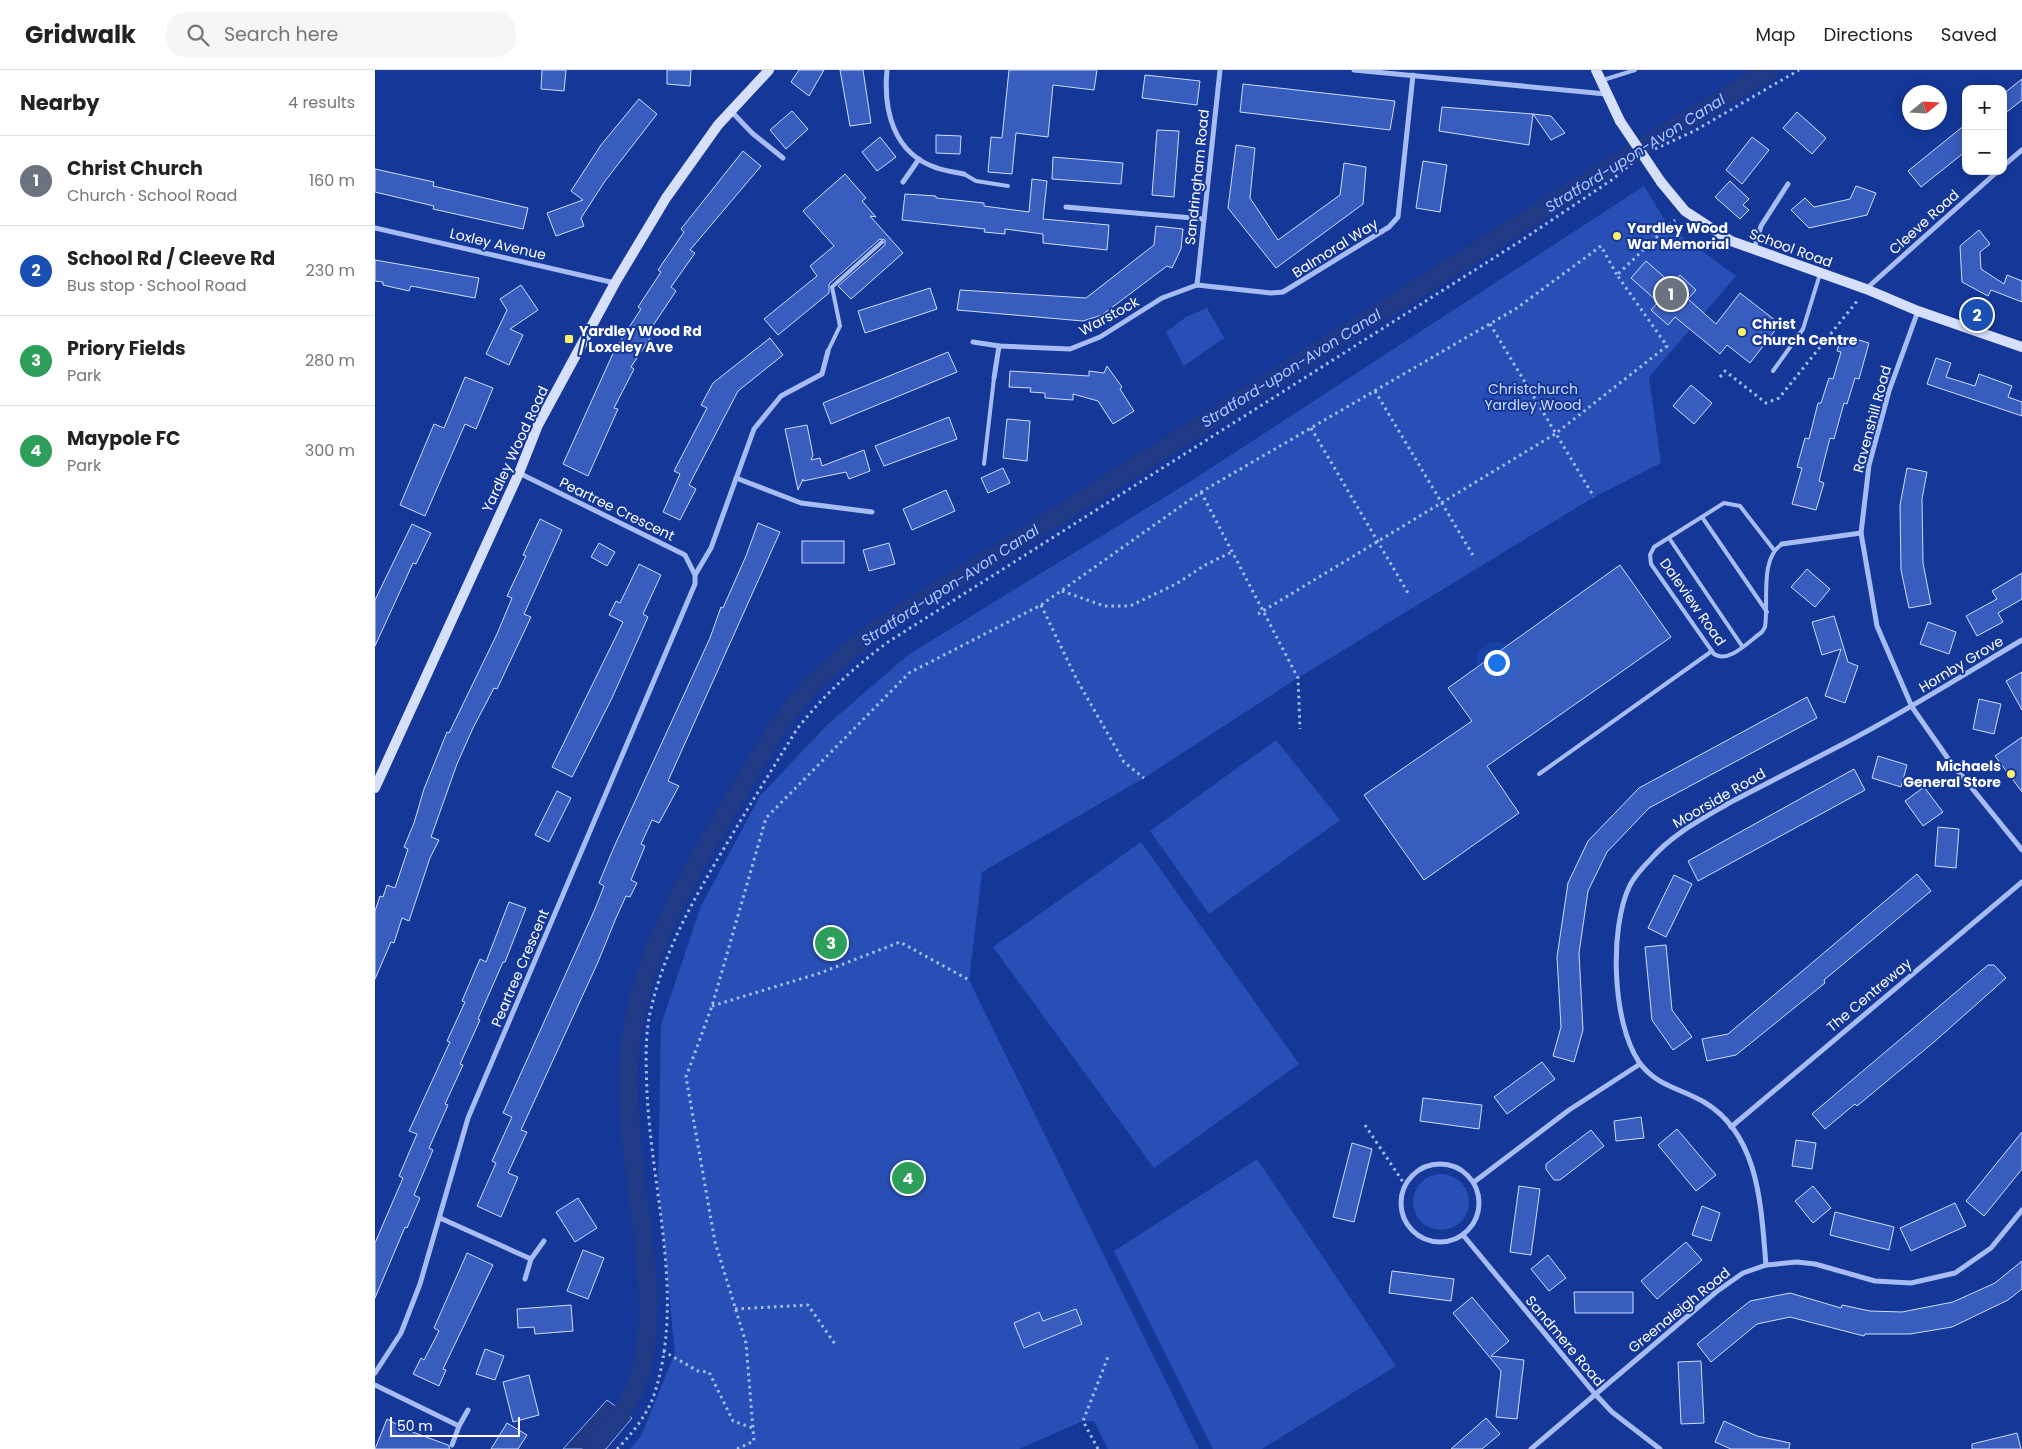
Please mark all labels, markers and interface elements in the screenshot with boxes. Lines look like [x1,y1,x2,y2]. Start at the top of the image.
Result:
search box [166,12,516,57]
text: Gridwalk [25,18,136,51]
icon: search [184,21,212,49]
text: Search here [224,21,338,48]
text: Map [1756,22,1795,47]
text: Directions [1823,22,1913,47]
text: Saved [1941,22,1997,47]
north arrow [1902,85,1947,130]
map controls [1962,85,2007,175]
button: + [1962,85,2007,130]
text: Nearby [20,88,100,117]
water label: Stratford-upon-Avon Canal [1541,89,1729,217]
text: 4 results [288,91,355,114]
street label: Sandringham Road [1180,108,1214,246]
button: − [1962,130,2007,175]
text: Christ Church [67,155,203,182]
text: 1 [33,169,39,192]
text: 160 m [309,169,355,192]
text: Church · School Road [67,184,237,207]
street label: Cleeve Road [1885,185,1963,259]
street label: Balmoral Way [1288,214,1382,282]
place label: Yardley Wood War Memorial [1627,218,1729,254]
street label: Loxley Avenue [448,223,548,265]
street label: School Road [1747,224,1835,272]
marker: Yardley Wood War Memorial [1611,230,1623,242]
text: School Rd / Cleeve Rd [67,245,275,272]
text: 2 [31,259,41,282]
text: 230 m [306,259,355,282]
text: Bus stop · School Road [67,274,246,297]
pin: 1 [1655,275,1687,313]
street label: Warstock [1076,291,1143,341]
pin: 2 [1961,296,1993,334]
water label: Stratford-upon-Avon Canal [1197,304,1385,432]
place label: Christ Church Centre [1752,314,1858,350]
place label: Yardley Wood Rd / Loxeley Ave [579,321,702,357]
marker: Christ Church Centre [1736,326,1748,338]
marker: Yardley Wood Rd / Loxeley Ave [563,333,575,345]
text: Priory Fields [67,335,186,362]
text: 3 [31,349,41,372]
text: 280 m [305,349,355,372]
street label: Ravenshill Road [1848,363,1896,475]
text: Park [67,364,101,387]
park label: Christchurch Yardley Wood [1484,379,1582,415]
street label: Yardley Wood Road [477,383,553,515]
text: Maypole FC [67,425,181,452]
text: 4 [31,439,41,462]
text: 300 m [305,439,355,462]
text: Park [67,454,101,477]
street label: Peartree Crescent [556,472,678,546]
water label: Stratford-upon-Avon Canal [857,519,1043,651]
street label: Daleview Road [1655,554,1731,650]
street label: Hornby Grove [1915,631,2007,697]
your location [1484,650,1510,676]
place label: Michaels General Store [1903,756,2001,792]
street label: Moorside Road [1669,763,1769,833]
marker: Michaels General Store [2005,768,2017,780]
street label: Peartree Crescent [486,906,554,1030]
pin: 3 [815,924,847,962]
street label: The Centreway [1822,953,1916,1036]
pin: 4 [892,1159,924,1197]
street label: Greenaleigh Road [1624,1263,1734,1357]
street label: Sandmere Road [1521,1291,1609,1391]
scale bar [390,1414,520,1437]
text: 50 m [397,1416,433,1436]

